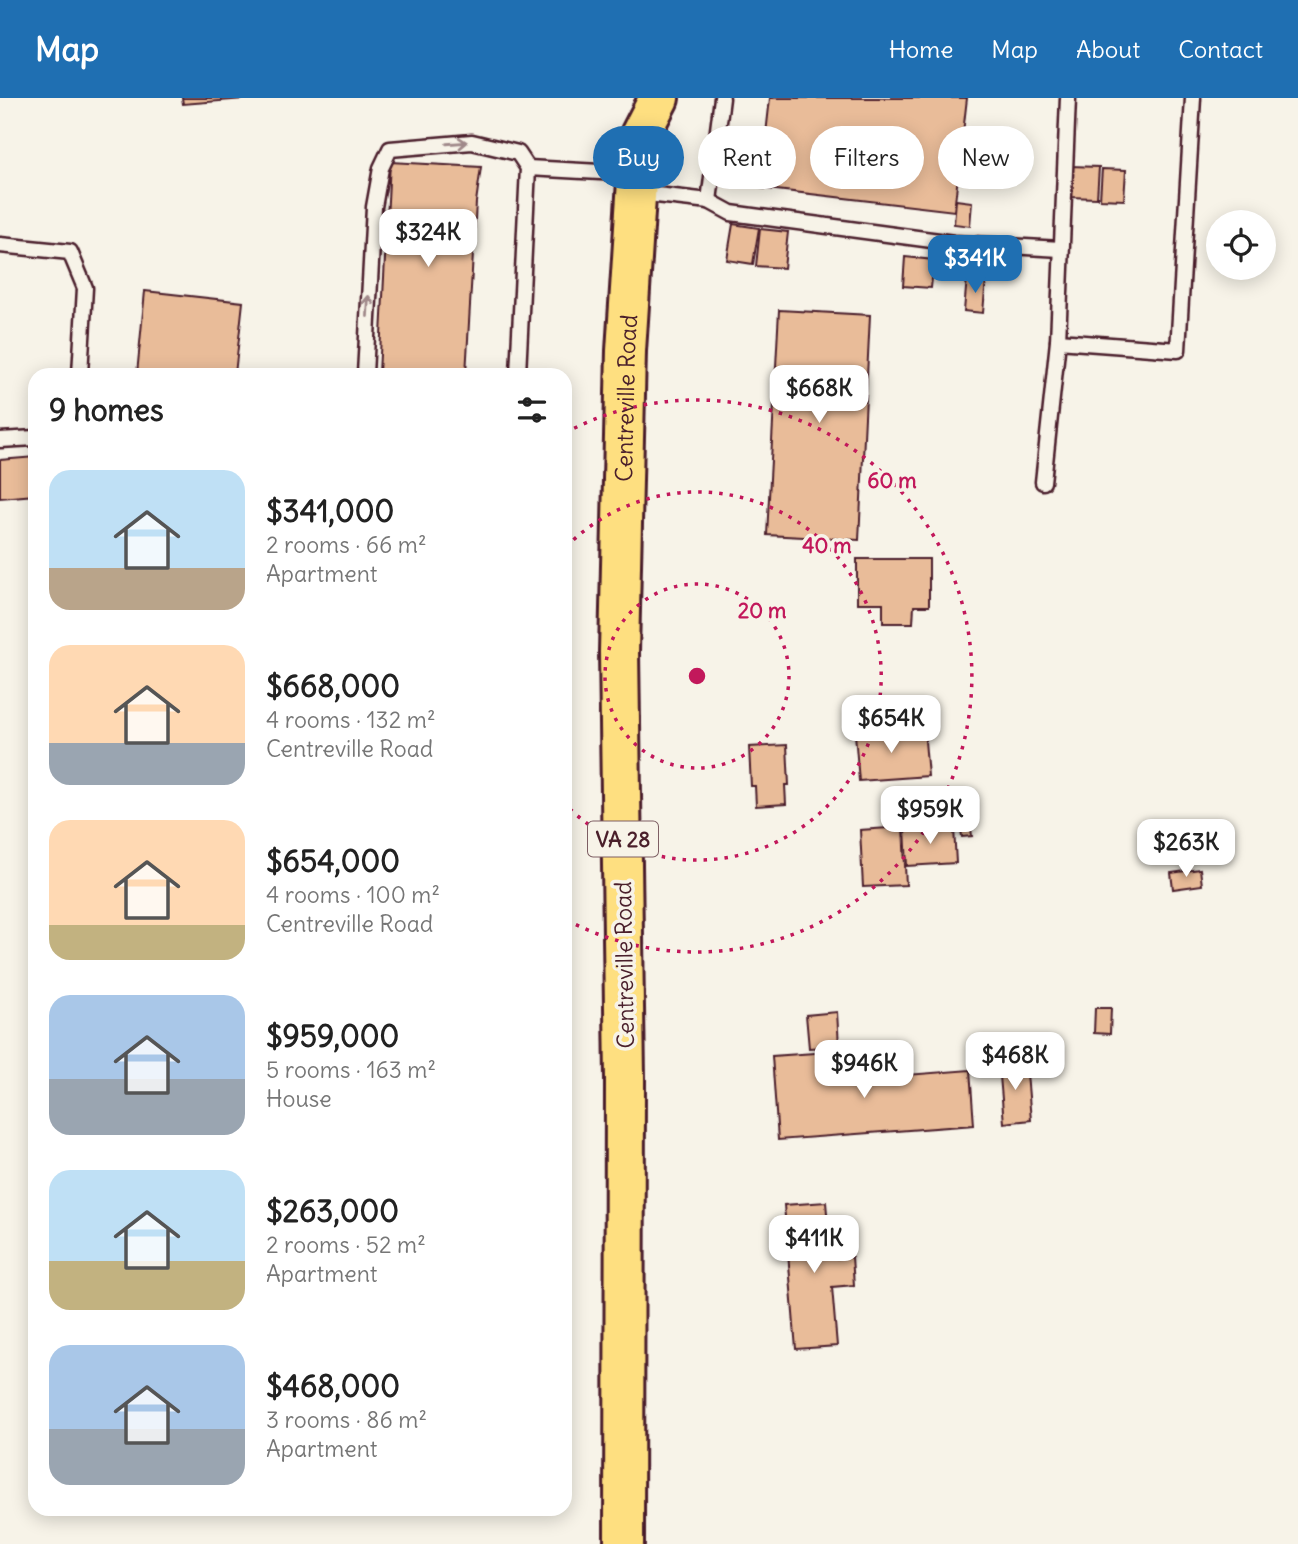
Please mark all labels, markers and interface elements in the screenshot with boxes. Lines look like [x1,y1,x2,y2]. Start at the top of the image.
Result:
text: Map [35,28,99,70]
text: Home [889,34,953,64]
text: Map [991,34,1038,64]
text: About [1076,34,1140,64]
text: Contact [1178,34,1263,64]
chip: Buy [593,126,684,189]
chip: Rent [698,126,796,189]
chip: Filters [810,126,924,189]
chip: New [938,126,1034,189]
one-way arrow [445,136,468,149]
pin: $324K [379,209,477,269]
map controls [1206,210,1276,280]
button: locate [1206,210,1276,280]
text: $324K [395,217,461,246]
pin: $341K [926,236,1024,295]
text: $341K [944,243,1006,272]
one-way arrow [362,295,375,318]
street label: Centreville Road [608,314,643,482]
pin: $668K [770,366,868,425]
text: $668K [786,373,852,402]
text: 9 homes [49,391,164,429]
icon: filters [513,391,551,429]
text: 60 m [867,467,917,494]
text: $341,000 [266,492,394,530]
icon: home [105,498,189,582]
text: 2 rooms · 66 m² [266,530,427,559]
text: 40 m [802,532,852,559]
text: Apartment [266,559,378,588]
text: 20 m [738,597,787,624]
centre of rings [685,664,709,688]
text: $668,000 [266,667,400,705]
icon: home [105,673,189,757]
pin: $654K [842,696,940,755]
text: $654K [858,703,924,732]
text: 4 rooms · 132 m² [266,705,436,734]
text: Centreville Road [266,734,433,763]
pin: $959K [881,786,979,846]
text: $959K [897,794,963,823]
pin: $263K [1137,820,1235,879]
road number: VA 28 [588,822,658,856]
text: $263K [1153,827,1219,856]
text: $654,000 [266,842,400,880]
icon: home [105,848,189,932]
text: 4 rooms · 100 m² [266,880,440,909]
street label: Centreville Road [608,881,640,1049]
text: Centreville Road [266,909,433,938]
text: $959,000 [266,1017,399,1055]
icon: home [105,1023,189,1107]
pin: $468K [966,1032,1064,1092]
pin: $946K [815,1040,913,1100]
text: $468K [982,1040,1048,1069]
text: $946K [831,1048,897,1077]
text: 5 rooms · 163 m² [266,1055,436,1084]
text: House [266,1084,332,1113]
text: $263,000 [266,1192,399,1230]
icon: home [105,1198,189,1282]
pin: $411K [765,1216,863,1275]
text: $411K [785,1223,843,1252]
text: 2 rooms · 52 m² [266,1230,426,1259]
text: Apartment [266,1259,378,1288]
text: $468,000 [266,1367,400,1405]
icon: home [105,1373,189,1457]
text: 3 rooms · 86 m² [266,1405,427,1434]
text: Apartment [266,1434,378,1463]

